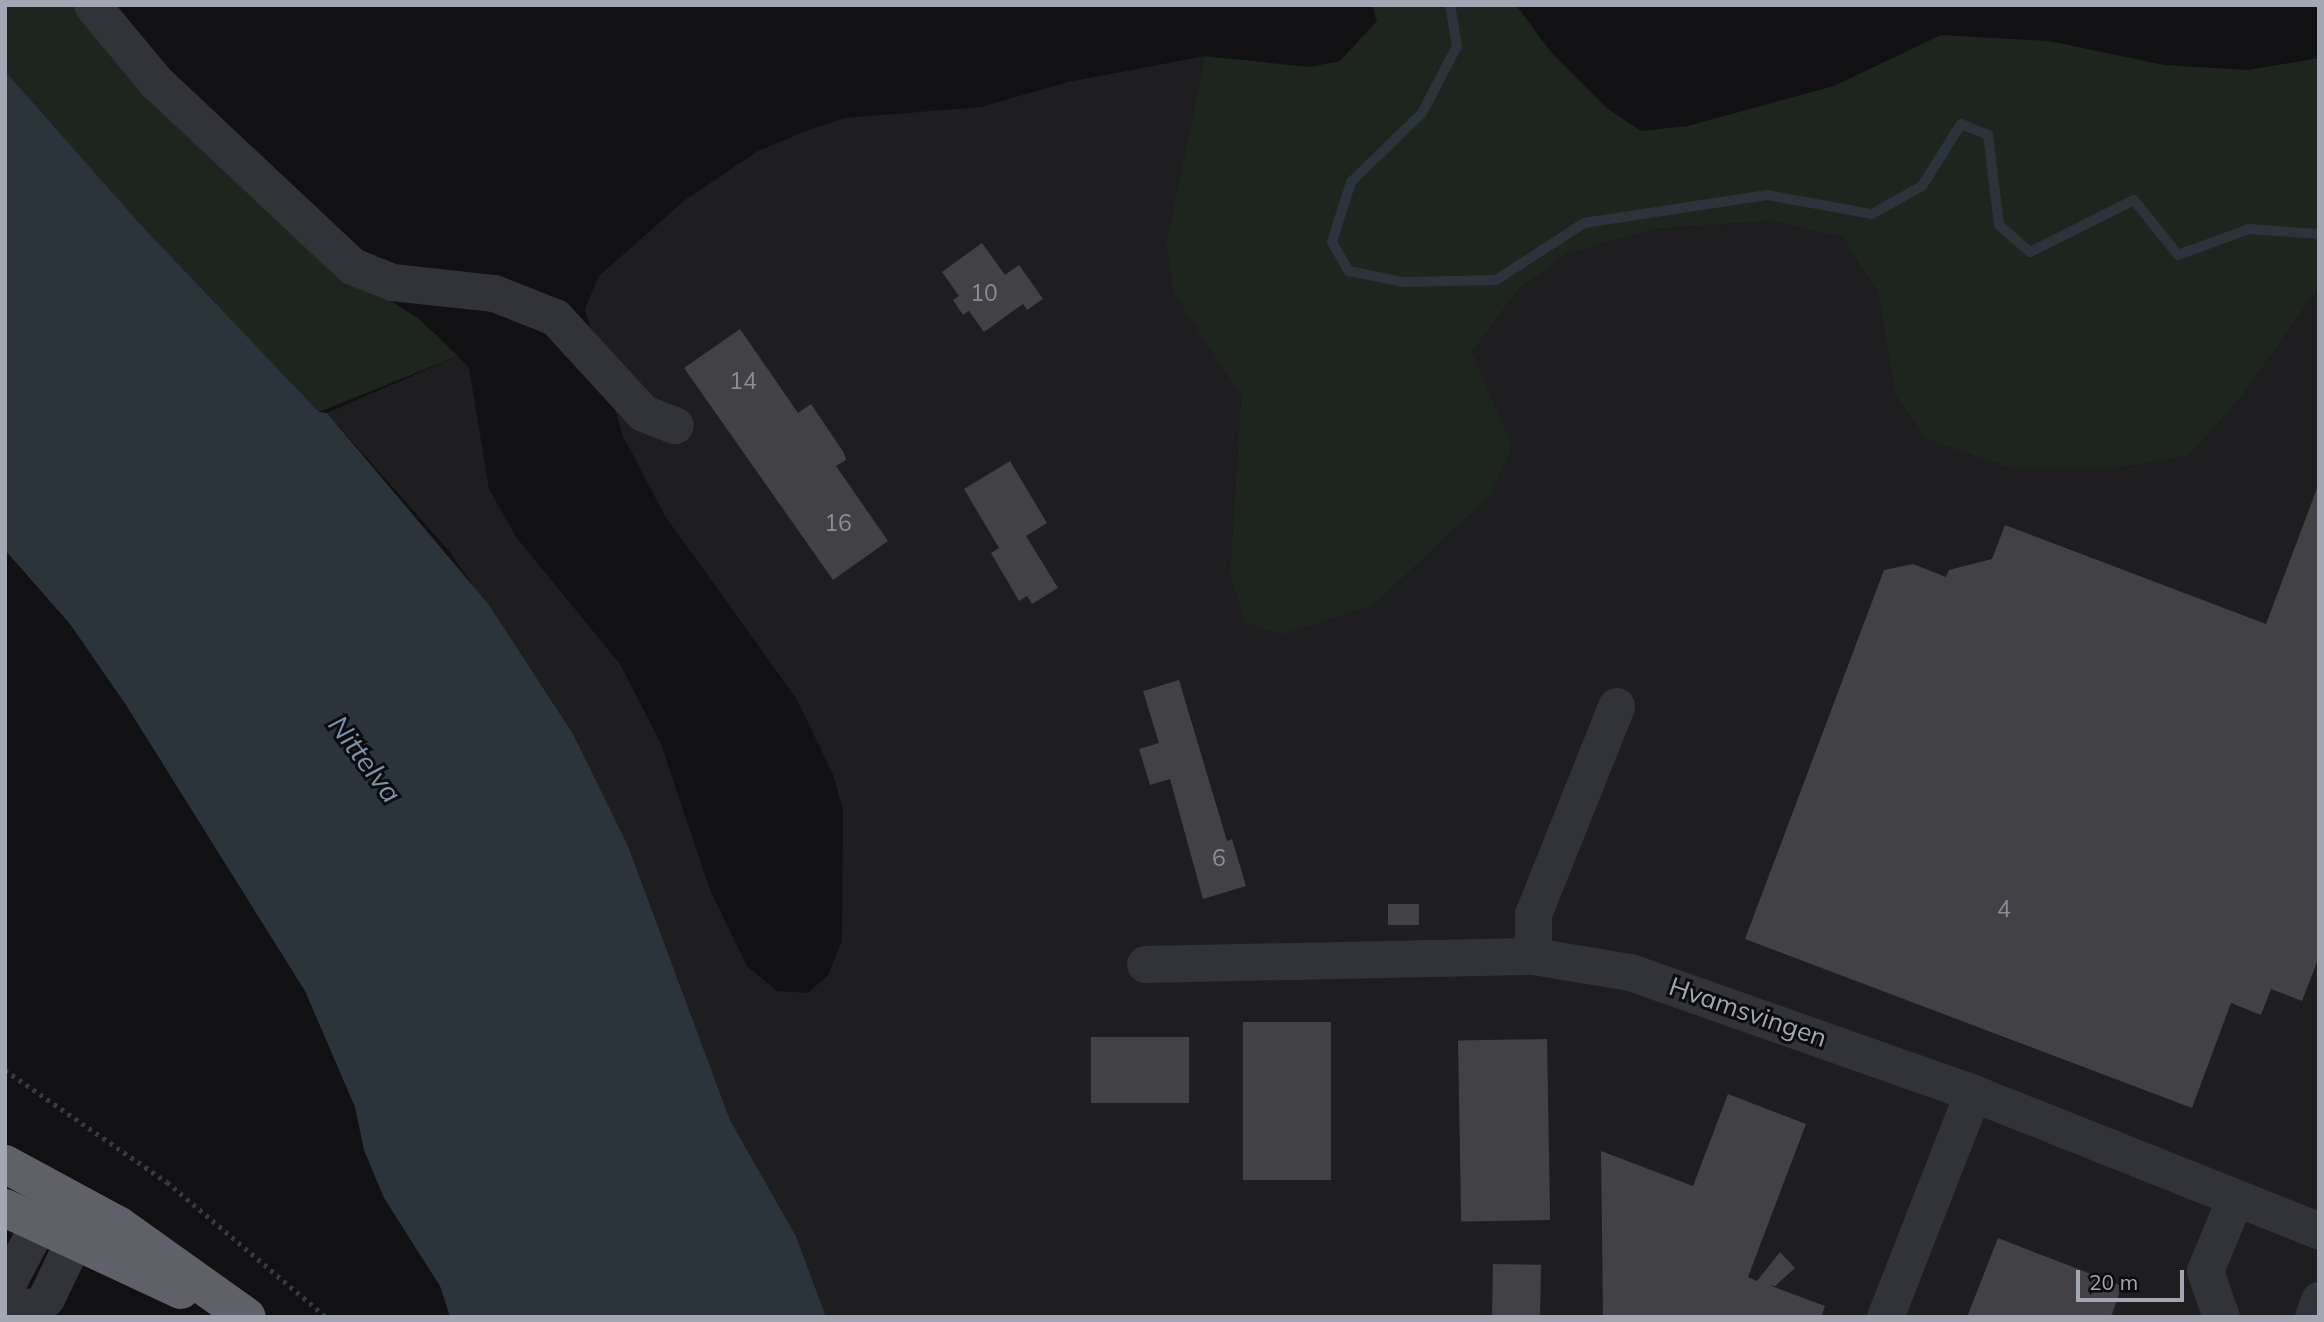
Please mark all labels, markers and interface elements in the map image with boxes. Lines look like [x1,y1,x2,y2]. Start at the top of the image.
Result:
house number: 10 [970,279,998,307]
house number: 14 [729,367,757,395]
house number: 16 [824,509,852,537]
water label: Nittelva [322,709,408,809]
house number: 6 [1212,844,1226,872]
house number: 4 [1997,895,2011,923]
street label: Hvamsvingen [1665,970,1831,1054]
scale bar [2079,1256,2188,1300]
text: 20 m [2089,1269,2138,1295]

